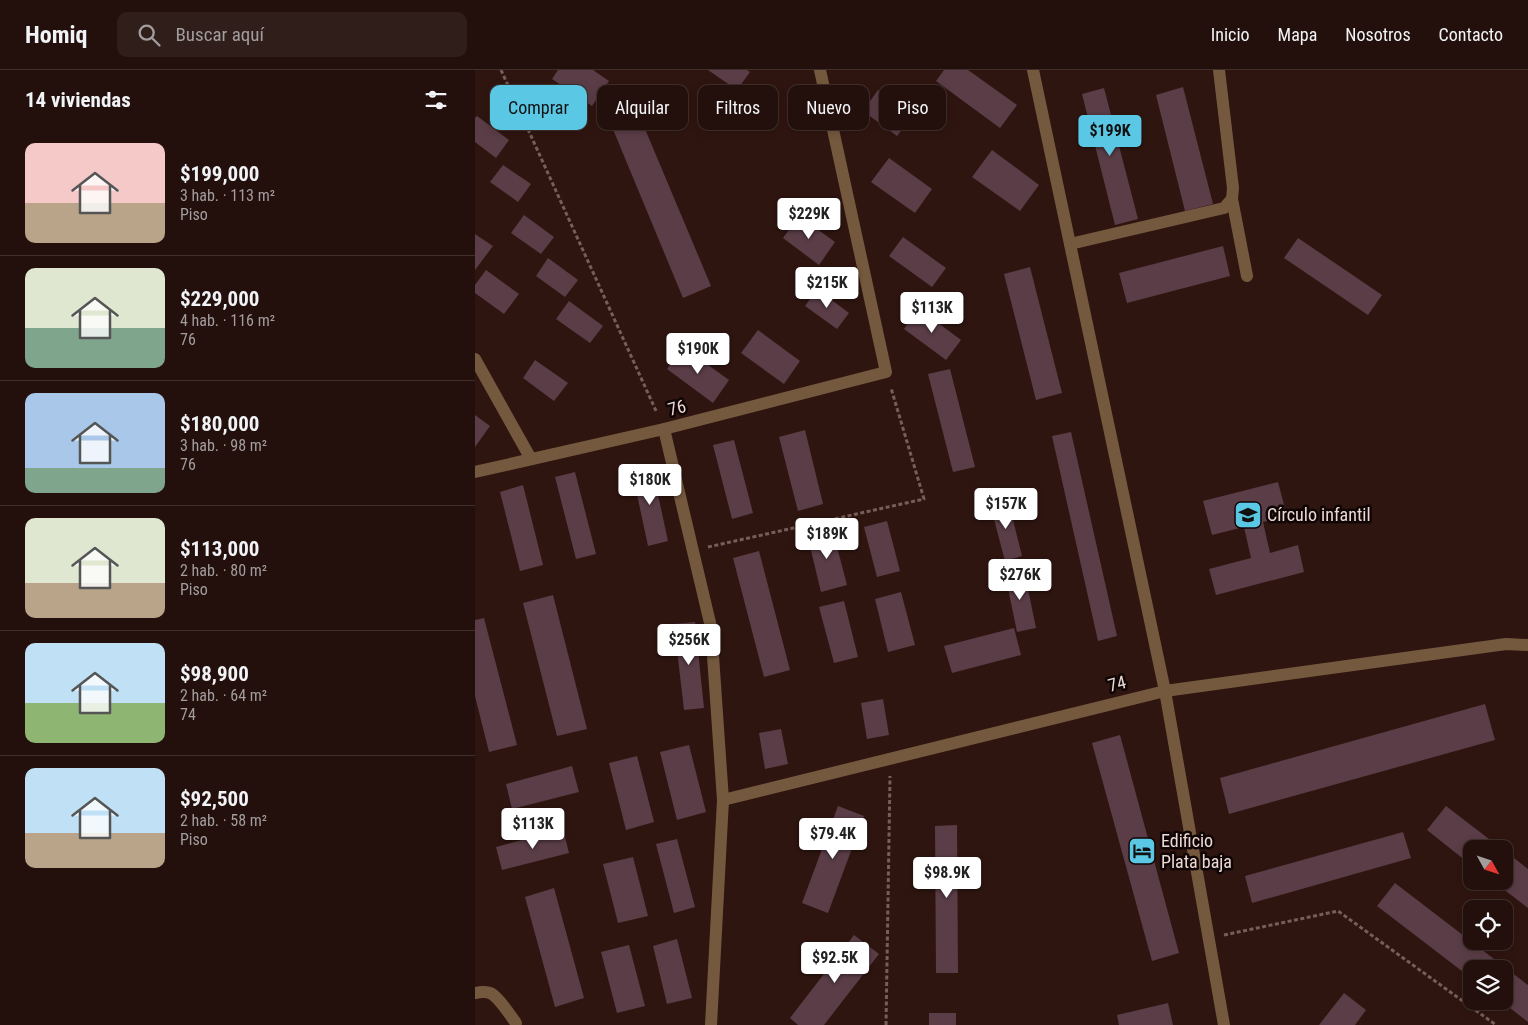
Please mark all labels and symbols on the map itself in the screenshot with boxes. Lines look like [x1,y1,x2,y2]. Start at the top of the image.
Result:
pin: $199K [1075,114,1145,157]
pin: $229K [774,198,844,240]
pin: $215K [792,266,862,309]
pin: $113K [897,292,967,334]
pin: $190K [663,332,733,375]
street label: 76 [666,395,688,420]
pin: $180K [615,464,685,506]
pin: $157K [971,488,1041,530]
school or university icon: Círculo infantil [1233,500,1263,530]
place label: Círculo infantil [1267,504,1371,525]
pin: $189K [792,518,862,560]
pin: $276K [985,558,1055,601]
pin: $256K [654,624,724,666]
street label: 74 [1106,671,1128,696]
pin: $113K [498,808,568,850]
pin: $79.4K [792,818,874,860]
place label: Edificio Plata baja [1161,830,1232,872]
hotel icon: Edificio Plata baja [1127,836,1157,866]
north arrow [1463,840,1513,890]
pin: $98.9K [906,856,988,899]
pin: $92.5K [794,942,876,984]

